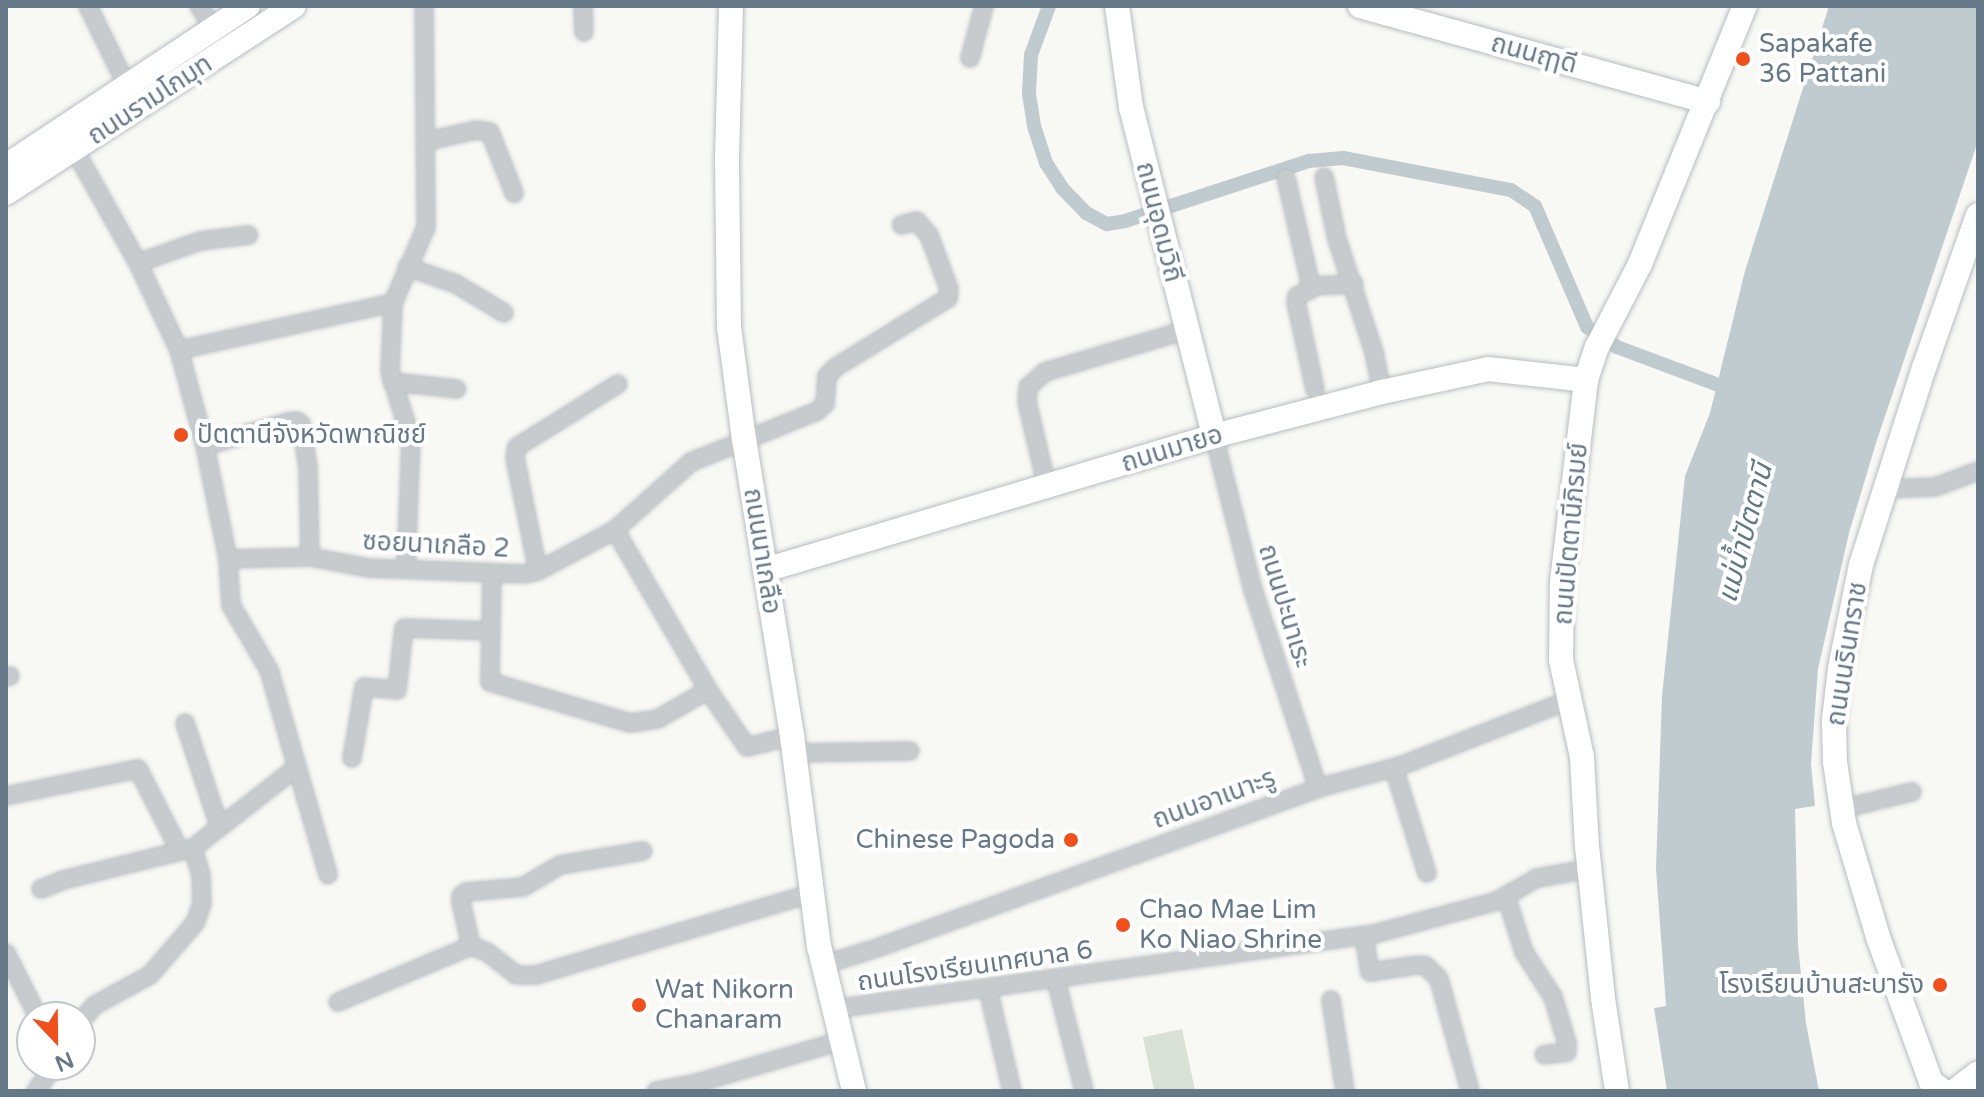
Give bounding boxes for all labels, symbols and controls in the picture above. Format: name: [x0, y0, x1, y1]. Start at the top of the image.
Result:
street label: ถนนฤๅดี: [1487, 28, 1581, 80]
place label: Sapakafe 36 Pattani: [1759, 28, 1886, 90]
street label: ถนนรามโกมุท: [82, 48, 218, 152]
marker: Sapakafe 36 Pattani: [1734, 50, 1752, 68]
street label: ถนนอุดมวิถี: [1129, 159, 1189, 285]
place label: ปัตตานีจังหวัดพาณิชย์: [197, 419, 426, 451]
street label: ถนนมายอ: [1118, 419, 1226, 479]
marker: ปัตตานีจังหวัดพาณิชย์: [172, 426, 190, 444]
street label: ถนนปัตตานีภิรมย์: [1548, 442, 1594, 626]
water label: แม่น้ำปัตตานี: [1710, 460, 1780, 606]
street label: ถนนนาเกลือ: [737, 486, 787, 616]
street label: ซอยนาเกลือ 2: [362, 526, 510, 564]
street label: ถนนปะนาเระ: [1251, 541, 1319, 671]
street label: ถนนนรินทราช: [1820, 580, 1874, 728]
street label: ถนนอาเนาะรู: [1148, 762, 1280, 836]
place label: Chinese Pagoda: [855, 824, 1055, 856]
marker: Chinese Pagoda: [1062, 831, 1080, 849]
place label: Chao Mae Lim Ko Niao Shrine: [1139, 894, 1322, 956]
marker: Chao Mae Lim Ko Niao Shrine: [1114, 916, 1132, 934]
street label: ถนนโรงเรียนเทศบาล 6: [855, 934, 1095, 998]
place label: โรงเรียนบ้านสะบารัง: [1719, 969, 1924, 1001]
place label: Wat Nikorn Chanaram: [655, 974, 794, 1036]
marker: โรงเรียนบ้านสะบารัง: [1931, 976, 1949, 994]
marker: Wat Nikorn Chanaram: [630, 996, 648, 1014]
north arrow: [16, 1001, 96, 1081]
text: N: [51, 1046, 77, 1077]

